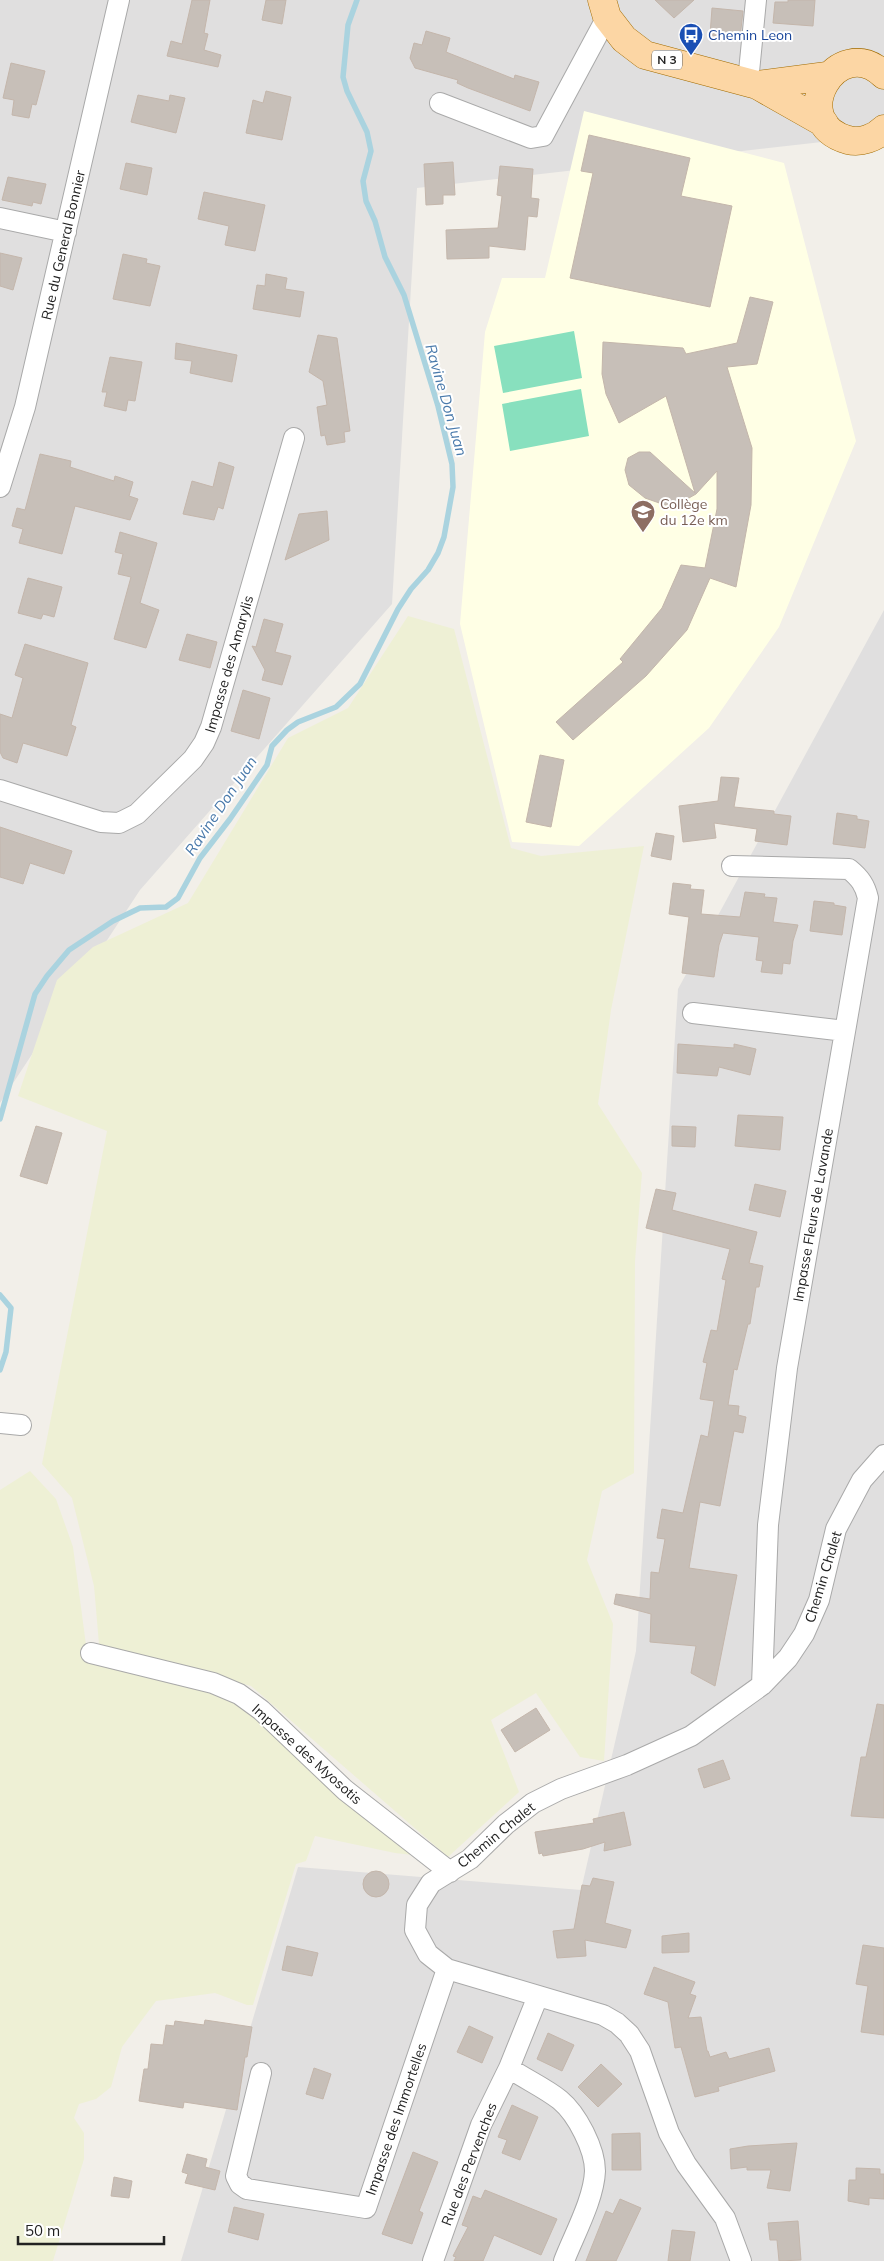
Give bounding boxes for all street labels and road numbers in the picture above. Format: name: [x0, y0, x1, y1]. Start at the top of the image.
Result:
road number: N 3: [652, 50, 682, 70]
street label: Rue du General Bonnier: [37, 167, 89, 322]
street label: Impasse des Amarylis: [201, 593, 257, 735]
street label: Impasse Fleurs de Lavande: [789, 1127, 837, 1303]
street label: Chemin Chalet: [801, 1529, 846, 1625]
street label: Impasse des Myosotis: [248, 1700, 366, 1808]
street label: Chemin Chalet: [453, 1798, 539, 1872]
street label: Impasse des Immortelles: [361, 2040, 431, 2197]
street label: Rue des Pervenches: [437, 2100, 501, 2228]

